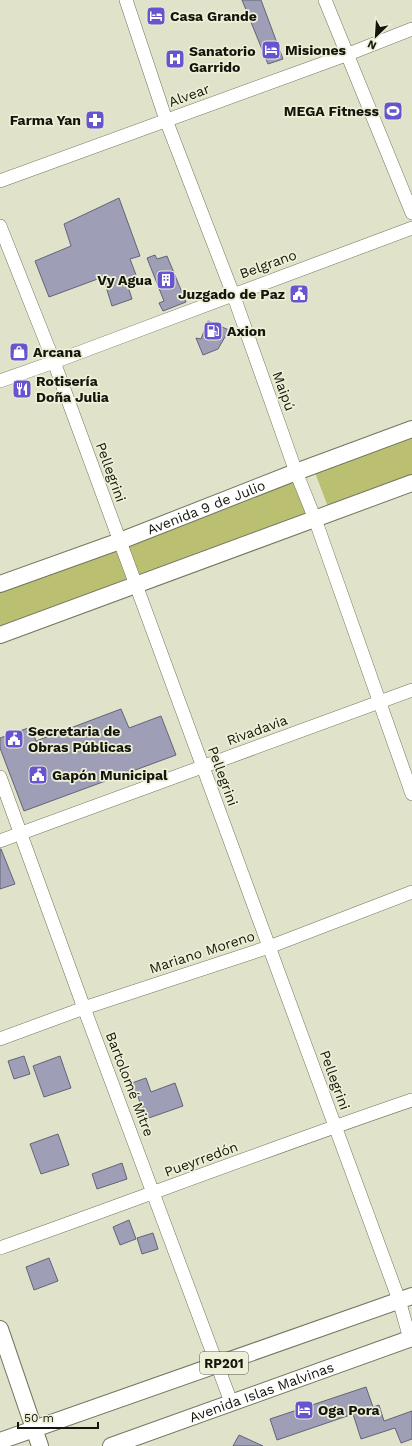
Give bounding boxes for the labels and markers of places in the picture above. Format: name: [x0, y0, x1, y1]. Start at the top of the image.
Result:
hotel icon: Casa Grande: [145, 5, 167, 27]
place label: Casa Grande: [170, 8, 257, 24]
hotel icon: Misiones: [260, 39, 282, 61]
place label: Misiones: [285, 42, 347, 58]
place label: Sanatorio Garrido: [189, 43, 256, 75]
hospital icon: Sanatorio Garrido: [164, 48, 186, 70]
sports icon: MEGA Fitness: [382, 100, 404, 122]
place label: MEGA Fitness: [284, 103, 380, 119]
pharmacy icon: Farma Yan: [84, 109, 106, 131]
place label: Farma Yan: [10, 112, 81, 128]
building icon: Vy Agua: [155, 269, 177, 291]
place label: Vy Agua: [97, 272, 153, 288]
public building icon: Juzgado de Paz: [288, 283, 310, 305]
place label: Juzgado de Paz: [178, 286, 285, 302]
fuel station icon: Axion: [202, 320, 224, 342]
place label: Axion: [227, 323, 266, 339]
shop icon: Arcana: [8, 341, 30, 363]
place label: Arcana: [33, 344, 82, 360]
place label: Rotisería Doña Julia: [36, 373, 110, 405]
restaurant icon: Rotisería Doña Julia: [11, 378, 33, 400]
place label: Secretaria de Obras Públicas: [28, 723, 132, 755]
public building icon: Secretaria de Obras Públicas: [3, 728, 25, 750]
public building icon: Gapón Municipal: [27, 764, 49, 786]
place label: Gapón Municipal: [52, 767, 168, 783]
hotel icon: Oga Pora: [293, 1399, 315, 1421]
place label: Oga Pora: [318, 1402, 381, 1418]

